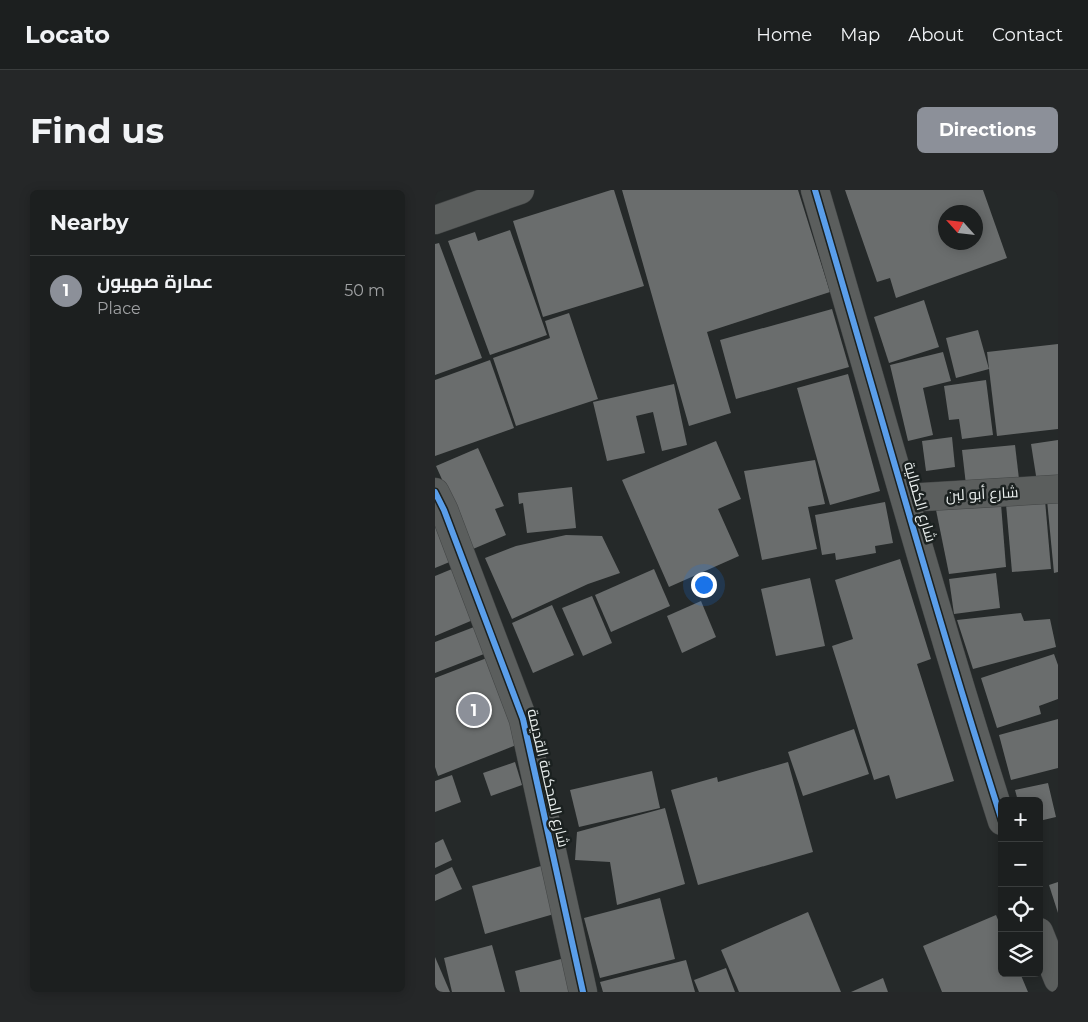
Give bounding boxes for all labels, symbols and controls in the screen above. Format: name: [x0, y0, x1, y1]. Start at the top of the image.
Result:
text: Locato: [25, 20, 110, 49]
text: Home: [756, 24, 812, 46]
text: Map: [840, 24, 880, 46]
text: About: [908, 24, 964, 46]
text: Contact: [992, 24, 1063, 46]
button: Directions: [917, 107, 1058, 153]
text: Find us: [30, 109, 164, 152]
north arrow: [938, 205, 983, 250]
text: Nearby: [50, 210, 129, 235]
text: عمارة صهيون: [97, 270, 213, 293]
text: 1: [63, 281, 69, 300]
text: 50 m: [344, 281, 385, 300]
text: Place: [97, 299, 141, 318]
street label: شارع الكمالية: [898, 459, 941, 545]
street label: شارع أبو لبن: [945, 482, 1019, 507]
your location: [691, 572, 717, 598]
pin: 1: [458, 691, 490, 729]
street label: شارع المحكمة القديمة: [521, 707, 574, 849]
map controls: [998, 797, 1043, 977]
button: +: [998, 797, 1043, 842]
button: −: [998, 842, 1043, 887]
button: locate: [998, 887, 1043, 932]
button: layers: [998, 932, 1043, 977]

